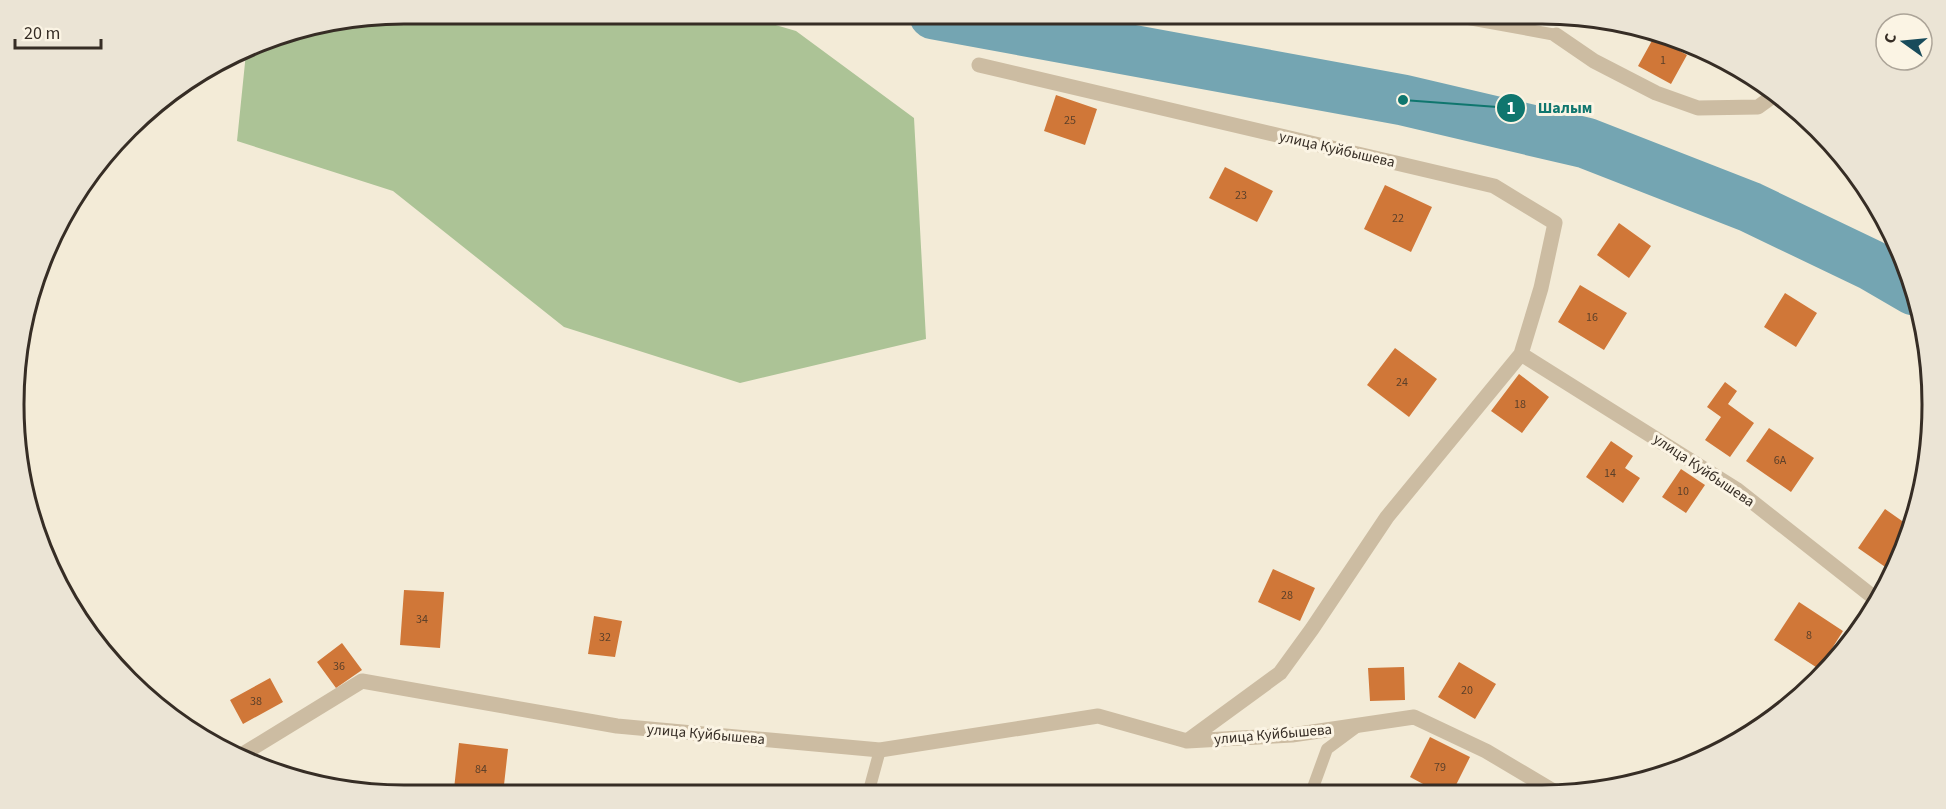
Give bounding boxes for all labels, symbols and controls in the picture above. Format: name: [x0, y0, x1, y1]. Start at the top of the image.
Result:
scale bar: [15, 12, 100, 50]
north arrow: [1874, 12, 1934, 72]
text: 20 m: [24, 21, 60, 46]
text: С: [1879, 31, 1902, 46]
house number: 1: [1660, 52, 1666, 69]
callout: Шалым: [1496, 91, 1604, 125]
text: 1: [1506, 96, 1516, 121]
text: Шалым: [1538, 97, 1592, 119]
house number: 25: [1064, 112, 1076, 129]
street label: улица Куйбышева: [1277, 126, 1397, 173]
house number: 23: [1235, 187, 1247, 204]
house number: 22: [1392, 210, 1404, 227]
house number: 16: [1586, 309, 1598, 326]
house number: 24: [1396, 374, 1408, 391]
house number: 18: [1514, 396, 1526, 413]
street label: улица Куйбышева: [1649, 429, 1759, 512]
house number: 6А: [1774, 452, 1787, 469]
house number: 14: [1604, 465, 1616, 482]
house number: 10: [1677, 483, 1689, 500]
house number: 28: [1281, 587, 1293, 604]
house number: 34: [416, 611, 428, 628]
house number: 8: [1806, 627, 1812, 644]
house number: 32: [599, 629, 611, 646]
house number: 36: [333, 658, 345, 675]
house number: 20: [1461, 682, 1473, 699]
house number: 38: [250, 693, 262, 710]
street label: улица Куйбышева: [646, 719, 766, 750]
street label: улица Куйбышева: [1213, 719, 1333, 750]
house number: 79: [1434, 759, 1446, 776]
house number: 84: [475, 761, 487, 778]

